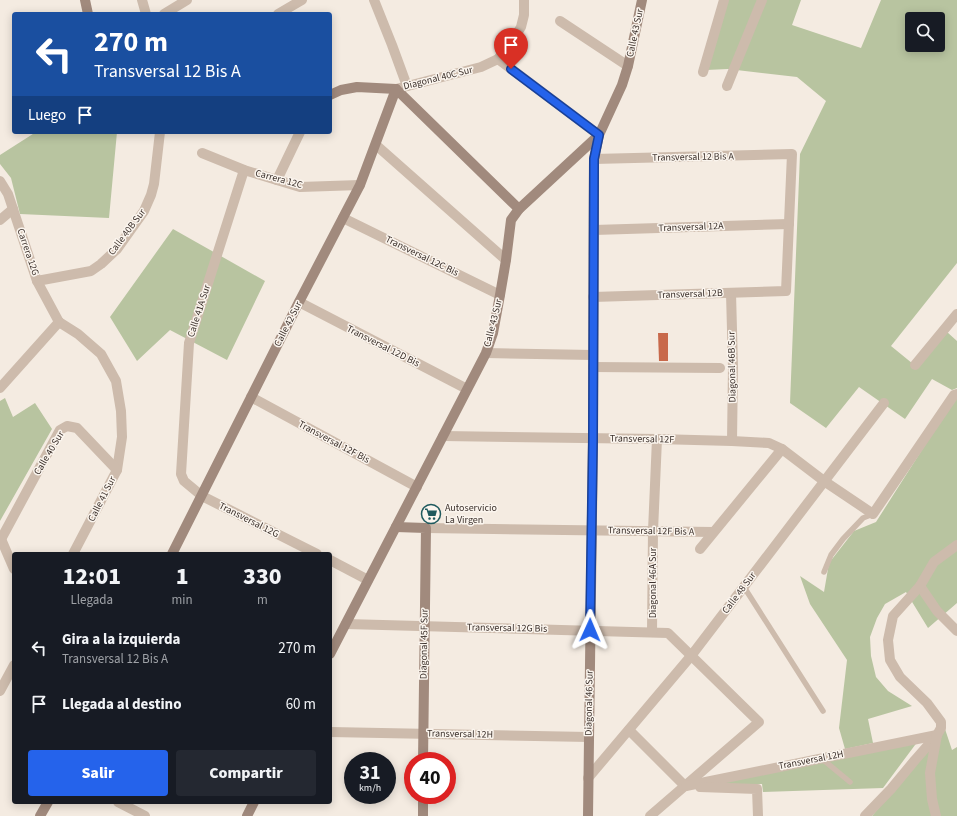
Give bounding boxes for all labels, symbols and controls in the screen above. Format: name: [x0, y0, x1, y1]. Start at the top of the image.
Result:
street label: Calle 43 Sur: [623, 7, 647, 58]
map controls: [905, 12, 945, 52]
button: search: [905, 12, 945, 52]
text: 270 m: [94, 22, 168, 62]
icon: left: [28, 28, 80, 80]
pin: [494, 28, 528, 69]
icon: arrive: [500, 34, 522, 56]
text: Transversal 12 Bis A: [94, 59, 241, 84]
street label: Diagonal 40C Sur: [402, 63, 475, 93]
icon: arrive: [74, 104, 96, 126]
text: Luego: [28, 105, 66, 126]
street label: Transversal 12 Bis A: [652, 149, 734, 165]
street label: Carrera 12C: [254, 166, 304, 192]
street label: Calle 40B Sur: [105, 205, 149, 258]
street label: Transversal 12A: [658, 219, 724, 235]
street label: Carrera 12G: [13, 227, 43, 277]
street label: Transversal 12C Bis: [383, 232, 461, 280]
street label: Calle 41A Sur: [184, 282, 214, 339]
street label: Transversal 12B: [657, 286, 723, 302]
street label: Calle 43 Sur: [480, 297, 506, 348]
street label: Calle 42 Sur: [271, 299, 306, 349]
street label: Transversal 12D Bis: [344, 322, 422, 370]
street label: Diagonal 46B Sur: [724, 331, 740, 403]
street label: Transversal 12F Bis: [296, 417, 372, 467]
street label: Calle 40 Sur: [30, 428, 68, 478]
street label: Transversal 12F: [610, 431, 674, 447]
street label: Calle 41 Sur: [85, 474, 120, 524]
street label: Transversal 12G: [217, 499, 281, 541]
place label: Autoservicio La Virgen: [445, 501, 497, 527]
supermarket icon: Autoservicio La Virgen: [420, 503, 442, 525]
street label: Transversal 12F Bis A: [608, 523, 695, 539]
street label: Diagonal 46A Sur: [646, 547, 660, 618]
text: 12:01: [62, 559, 121, 594]
text: 1: [176, 559, 189, 594]
text: 330: [243, 559, 282, 594]
street label: Calle 48 Sur: [719, 569, 760, 617]
text: Llegada: [70, 591, 113, 609]
text: min: [172, 591, 193, 609]
text: m: [257, 591, 268, 609]
street label: Diagonal 45F Sur: [416, 608, 432, 679]
position arrow: [569, 609, 611, 651]
street label: Transversal 12G Bis: [467, 620, 547, 636]
text: Gira a la izquierda: [62, 629, 181, 650]
icon: left: [28, 637, 50, 659]
text: 270 m: [278, 638, 316, 659]
text: Transversal 12 Bis A: [62, 650, 168, 668]
street label: Diagonal 46 Sur: [581, 670, 597, 736]
icon: arrive: [28, 693, 50, 715]
text: Llegada al destino: [62, 694, 182, 715]
text: 60 m: [286, 694, 316, 715]
street label: Transversal 12H: [427, 726, 493, 742]
street label: Transversal 12H: [777, 747, 845, 773]
button: Salir: [28, 750, 168, 796]
button: Compartir: [176, 750, 316, 796]
speed limit sign: 40: [404, 752, 456, 804]
text: 31: [359, 759, 381, 787]
text: km/h: [359, 781, 381, 795]

